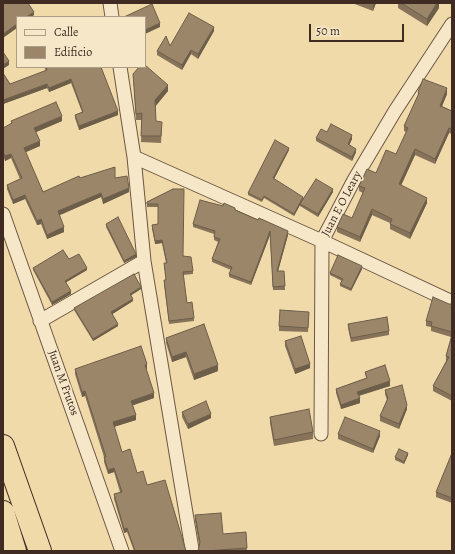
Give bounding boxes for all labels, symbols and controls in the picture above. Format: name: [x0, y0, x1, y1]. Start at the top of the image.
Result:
legend: [16, 16, 146, 68]
scale bar: [311, 16, 406, 42]
text: 50 m: [316, 23, 340, 39]
text: Calle: [54, 24, 78, 40]
text: Edificio: [54, 44, 92, 60]
street label: Juan E O Leary: [319, 169, 365, 239]
street label: Juan M Frutos: [44, 348, 82, 418]

